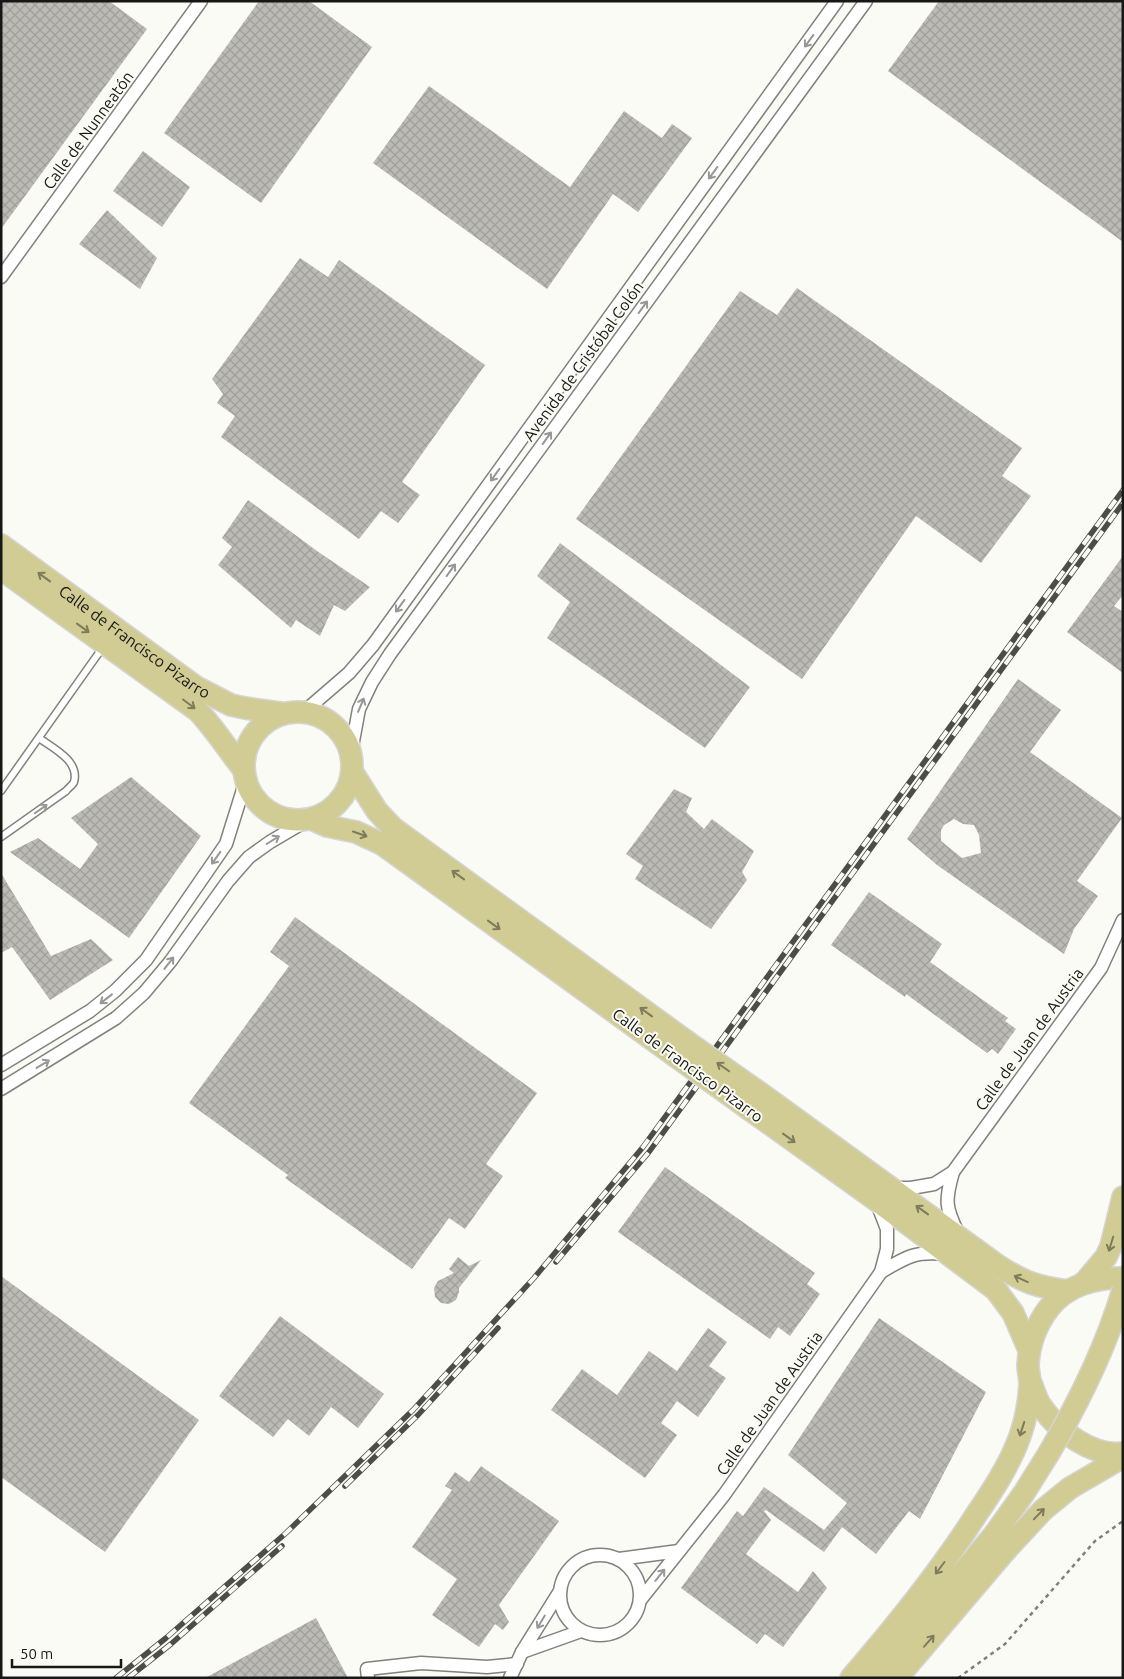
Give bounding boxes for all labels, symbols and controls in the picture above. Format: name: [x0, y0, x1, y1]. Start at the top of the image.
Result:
one-way arrow: [803, 34, 814, 47]
street label: Calle de Nunneatón: [39, 67, 137, 193]
one-way arrow: [708, 165, 719, 179]
street label: Avenida de Cristóbal Colón: [519, 278, 647, 444]
one-way arrow: [638, 300, 648, 314]
one-way arrow: [542, 432, 552, 446]
one-way arrow: [490, 468, 501, 481]
one-way arrow: [446, 564, 457, 577]
one-way arrow: [38, 571, 51, 582]
street label: Calle de Francisco Pizarro: [56, 581, 213, 702]
one-way arrow: [395, 599, 406, 613]
one-way arrow: [76, 623, 90, 634]
one-way arrow: [357, 698, 367, 713]
one-way arrow: [182, 699, 195, 710]
one-way arrow: [34, 804, 48, 814]
one-way arrow: [352, 830, 367, 839]
one-way arrow: [266, 835, 280, 845]
one-way arrow: [211, 851, 221, 865]
one-way arrow: [452, 870, 466, 881]
one-way arrow: [487, 920, 501, 930]
one-way arrow: [163, 957, 174, 970]
street label: Calle de Juan de Austria: [971, 964, 1087, 1114]
one-way arrow: [100, 993, 113, 1004]
street label: Calle de Francisco Pizarro: [609, 1004, 767, 1126]
one-way arrow: [640, 1007, 654, 1017]
one-way arrow: [36, 1058, 50, 1068]
one-way arrow: [716, 1062, 730, 1072]
one-way arrow: [782, 1133, 796, 1143]
one-way arrow: [916, 1205, 929, 1216]
one-way arrow: [1106, 1235, 1116, 1251]
one-way arrow: [1014, 1274, 1029, 1283]
street label: Calle de Juan de Austria: [712, 1328, 826, 1478]
one-way arrow: [1017, 1421, 1026, 1436]
one-way arrow: [1033, 1508, 1045, 1521]
one-way arrow: [934, 1561, 945, 1574]
one-way arrow: [655, 1569, 666, 1582]
one-way arrow: [536, 1614, 546, 1628]
one-way arrow: [923, 1634, 934, 1647]
scale bar: [12, 1636, 121, 1668]
text: 50 m: [20, 1645, 53, 1662]

